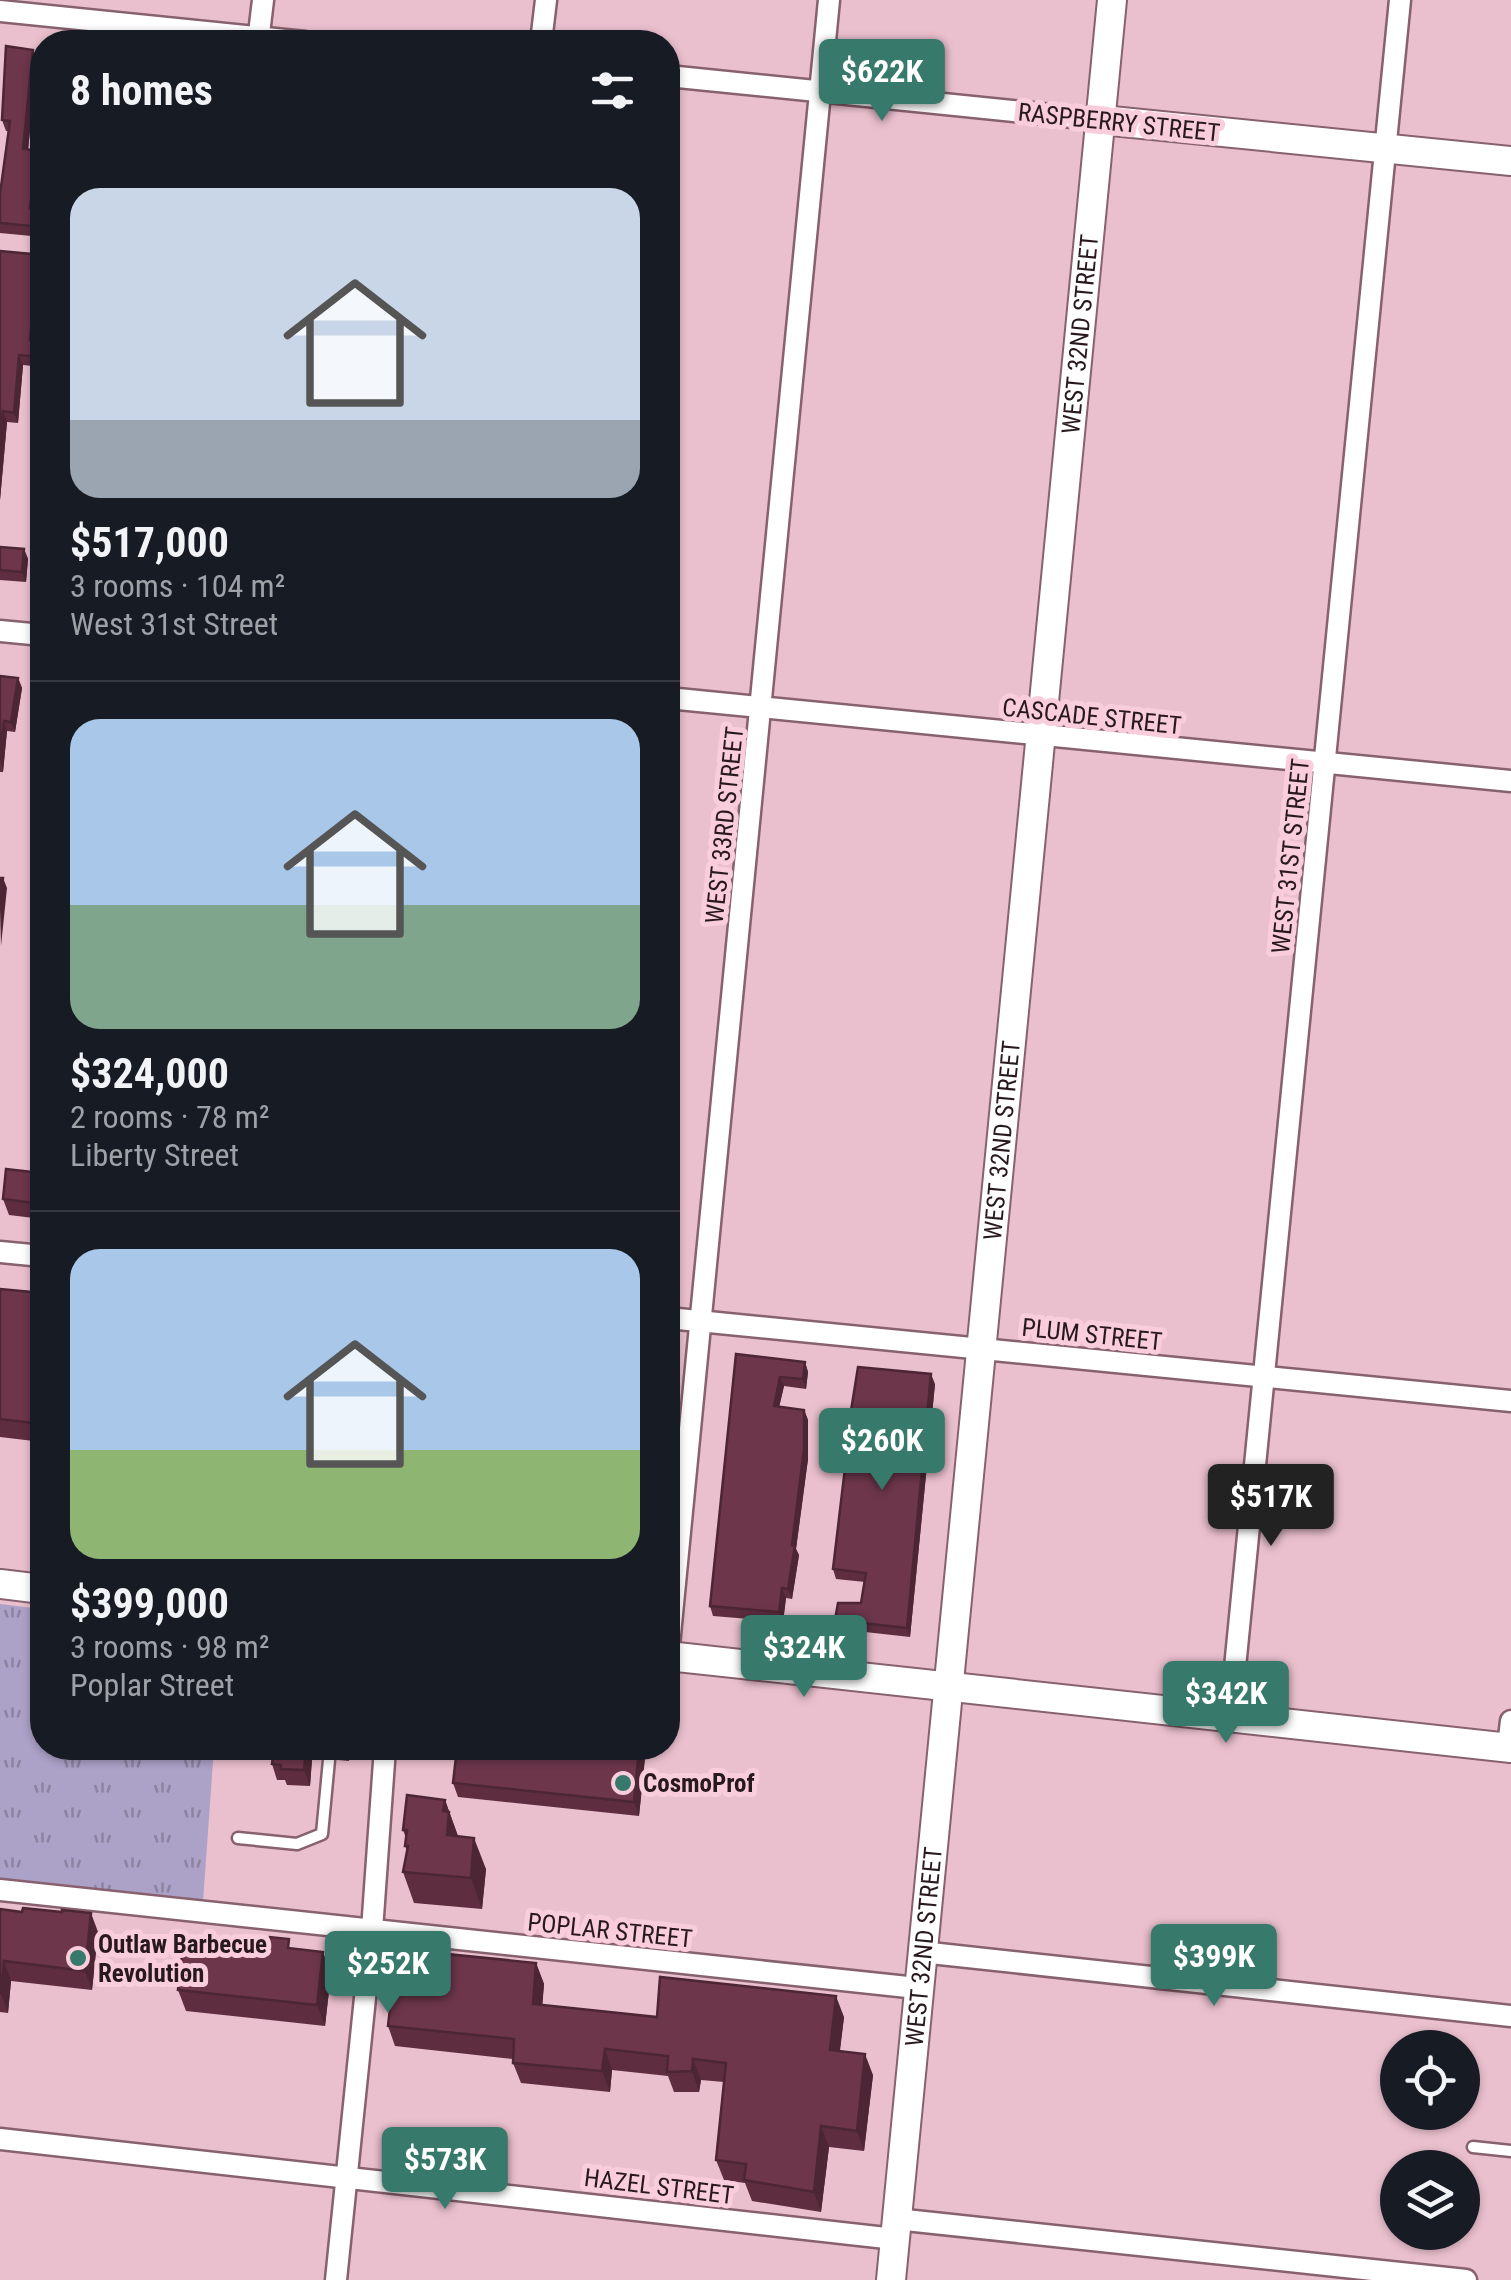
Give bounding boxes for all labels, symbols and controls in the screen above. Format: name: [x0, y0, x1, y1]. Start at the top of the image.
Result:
pin: $622K: [812, 39, 952, 124]
text: $622K: [841, 52, 923, 90]
icon: filters: [585, 63, 640, 118]
text: 8 homes: [70, 66, 213, 115]
street label: RASPBERRY STREET: [1017, 97, 1221, 148]
street label: WEST 32ND STREET: [1056, 233, 1104, 435]
icon: home: [265, 253, 445, 433]
text: $517,000: [70, 518, 229, 567]
text: 3 rooms · 104 m²: [70, 567, 285, 605]
text: West 31st Street: [70, 605, 278, 643]
street label: CASCADE STREET: [1001, 693, 1183, 740]
street label: WEST 33RD STREET: [700, 725, 749, 925]
street label: WEST 31ST STREET: [1266, 757, 1315, 955]
icon: home: [265, 784, 445, 964]
street label: WEST 32ND STREET: [978, 1039, 1026, 1241]
text: $324,000: [70, 1049, 229, 1098]
text: 2 rooms · 78 m²: [70, 1098, 269, 1136]
text: Liberty Street: [70, 1136, 239, 1174]
street label: PLUM STREET: [1020, 1313, 1164, 1356]
icon: home: [265, 1314, 445, 1494]
pin: $260K: [812, 1408, 952, 1493]
text: $260K: [841, 1421, 923, 1459]
pin: $517K: [1201, 1464, 1341, 1549]
text: $517K: [1230, 1477, 1312, 1515]
text: $399,000: [70, 1579, 229, 1628]
pin: $324K: [734, 1615, 874, 1700]
text: 3 rooms · 98 m²: [70, 1628, 269, 1666]
text: $324K: [763, 1628, 845, 1666]
pin: $342K: [1156, 1661, 1296, 1746]
text: Poplar Street: [70, 1666, 234, 1704]
text: $342K: [1185, 1674, 1267, 1712]
place label: CosmoProf: [643, 1769, 755, 1798]
marker: CosmoProf: [612, 1772, 634, 1794]
street label: WEST 32ND STREET: [900, 1846, 948, 2048]
street label: POPLAR STREET: [526, 1907, 694, 1954]
pin: $399K: [1144, 1924, 1284, 2009]
place label: Outlaw Barbecue Revolution: [98, 1930, 267, 1988]
pin: $252K: [318, 1931, 458, 2016]
text: $399K: [1173, 1937, 1255, 1975]
text: $252K: [347, 1944, 429, 1982]
marker: Outlaw Barbecue Revolution: [67, 1947, 89, 1969]
map controls: [1380, 2030, 1480, 2250]
button: locate: [1380, 2030, 1480, 2130]
pin: $573K: [375, 2127, 515, 2212]
text: $573K: [404, 2140, 486, 2178]
button: layers: [1380, 2150, 1480, 2250]
street label: HAZEL STREET: [582, 2163, 735, 2210]

